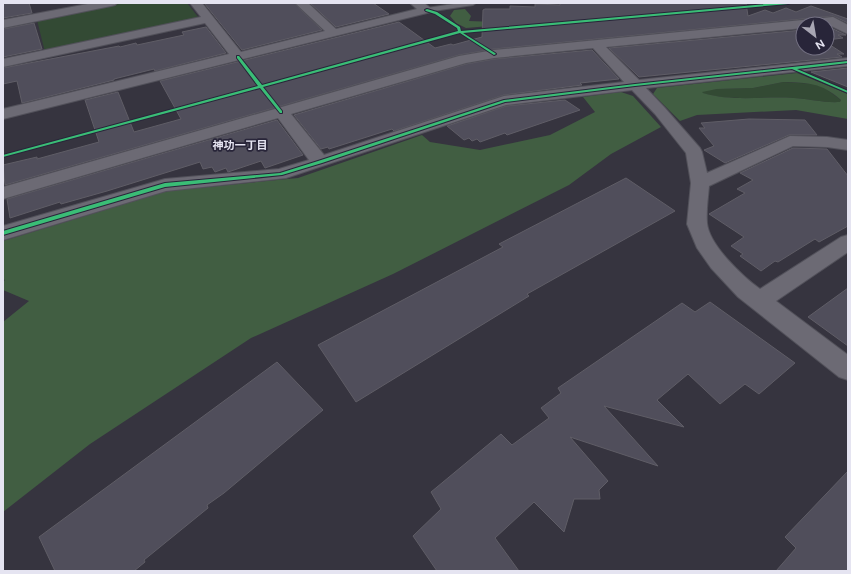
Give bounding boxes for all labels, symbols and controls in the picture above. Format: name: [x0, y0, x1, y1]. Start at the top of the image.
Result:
north arrow: [795, 16, 835, 56]
text: N: [813, 36, 827, 52]
district label: 神功一丁目: [213, 139, 268, 152]

